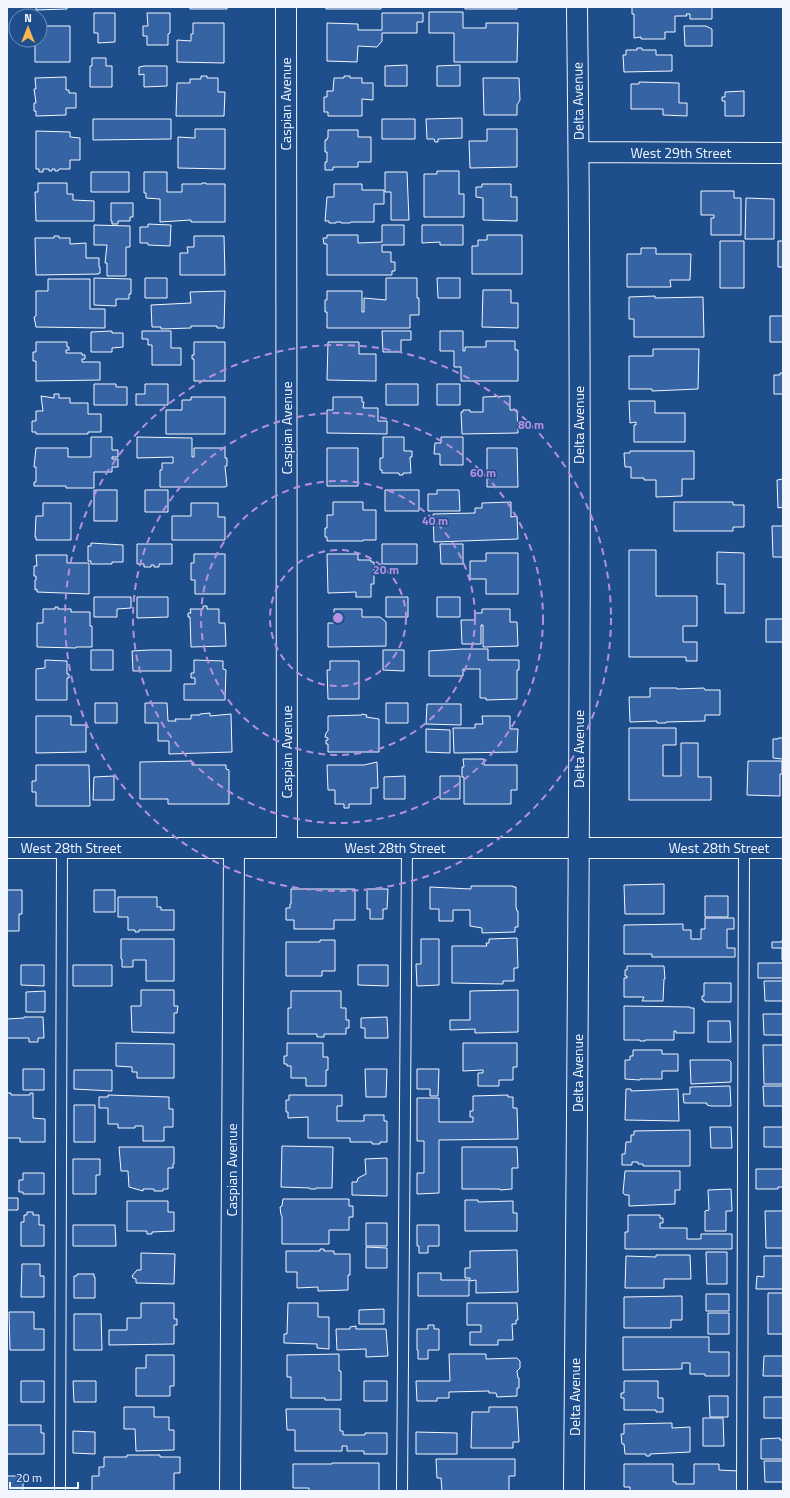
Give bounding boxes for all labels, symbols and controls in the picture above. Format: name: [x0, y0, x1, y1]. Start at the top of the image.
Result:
north arrow: [8, 8, 48, 48]
text: N: [24, 10, 32, 26]
street label: Caspian Avenue: [275, 58, 296, 151]
street label: Delta Avenue: [566, 62, 589, 140]
street label: West 29th Street: [631, 142, 732, 163]
street label: Caspian Avenue: [276, 382, 297, 475]
street label: Delta Avenue: [568, 386, 589, 464]
text: 80 m: [518, 415, 544, 434]
text: 60 m: [470, 463, 496, 482]
text: 40 m: [422, 511, 448, 530]
text: 20 m: [373, 560, 399, 579]
centre of rings: [331, 611, 345, 625]
street label: Caspian Avenue: [276, 706, 297, 799]
street label: Delta Avenue: [568, 710, 589, 788]
street label: West 28th Street: [21, 837, 122, 858]
street label: West 28th Street: [345, 837, 446, 858]
street label: West 28th Street: [669, 837, 770, 858]
street label: Delta Avenue: [567, 1034, 588, 1112]
street label: Caspian Avenue: [221, 1124, 242, 1217]
street label: Delta Avenue: [564, 1358, 585, 1436]
scale bar: [10, 1464, 78, 1490]
text: 20 m: [16, 1468, 42, 1487]

